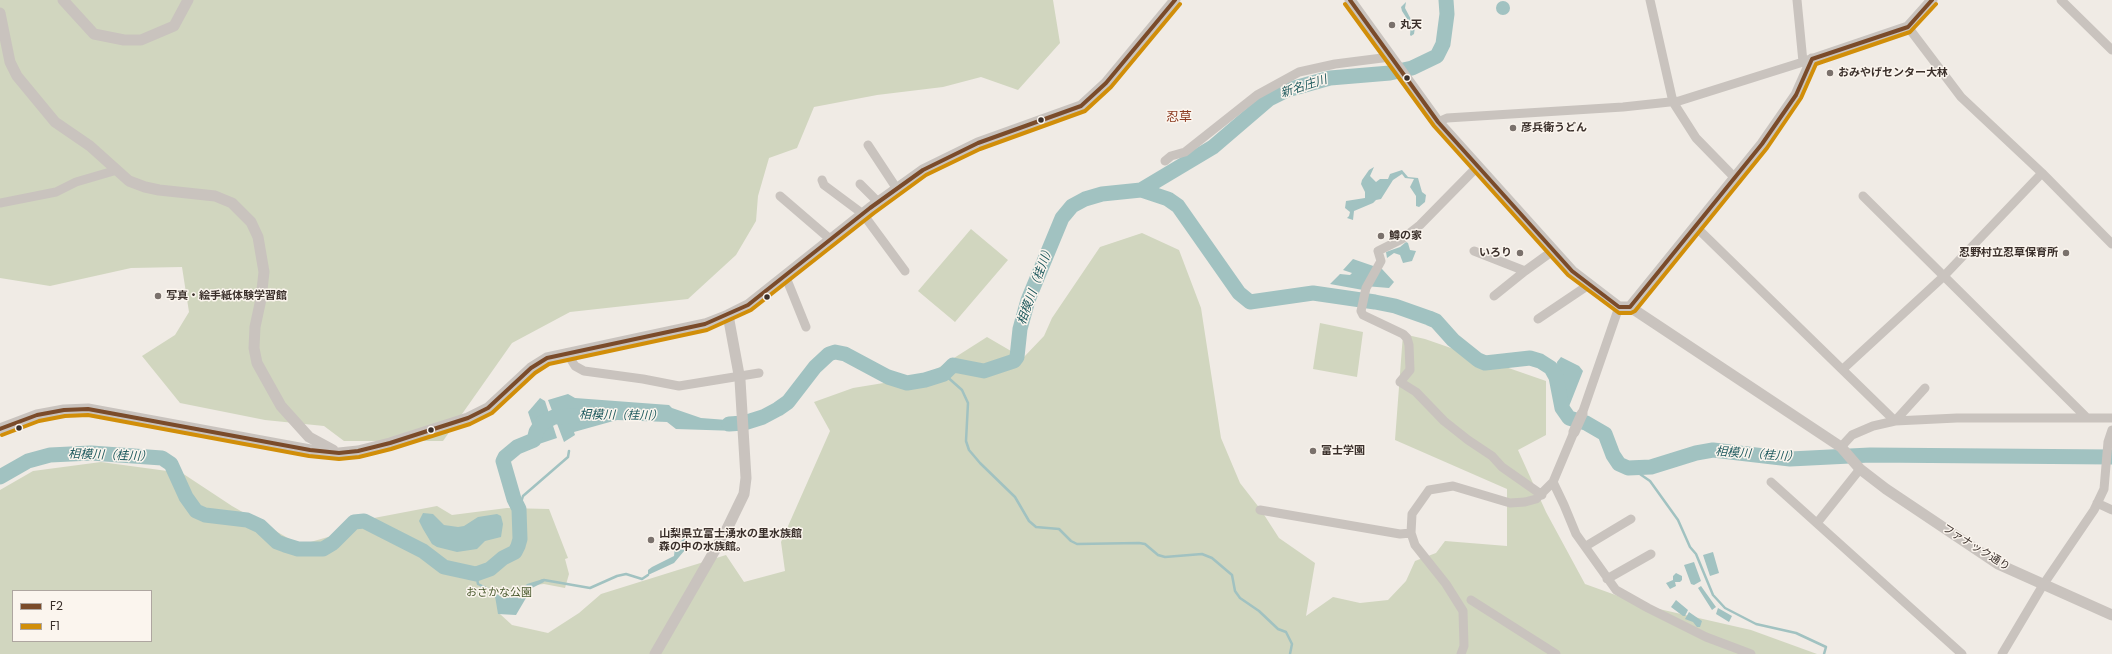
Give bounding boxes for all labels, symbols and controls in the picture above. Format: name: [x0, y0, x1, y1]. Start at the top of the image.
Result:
place label: 丸天: [1400, 18, 1422, 32]
marker: 丸天: [1387, 20, 1397, 30]
place label: おみやげセンター大林: [1838, 66, 1948, 80]
marker: おみやげセンター大林: [1825, 68, 1835, 78]
water label: 新名庄川: [1279, 73, 1329, 101]
unlabelled marker: [1402, 73, 1412, 83]
district label: 忍草: [1166, 110, 1192, 126]
unlabelled marker: [1036, 115, 1046, 125]
place label: 彦兵衛うどん: [1521, 121, 1587, 135]
marker: 彦兵衛うどん: [1508, 123, 1518, 133]
place label: 鱒の家: [1389, 229, 1422, 243]
marker: 鱒の家: [1376, 231, 1386, 241]
water label: 相模川（桂川）: [1015, 243, 1057, 327]
place label: いろり: [1479, 246, 1512, 260]
place label: 忍野村立忍草保育所: [1959, 246, 2058, 260]
marker: いろり: [1515, 248, 1525, 258]
marker: 忍野村立忍草保育所: [2061, 248, 2071, 258]
place label: 写真・絵手紙体験学習館: [166, 289, 287, 303]
marker: 写真・絵手紙体験学習館: [153, 291, 163, 301]
unlabelled marker: [762, 292, 772, 302]
water label: 相模川（桂川）: [579, 408, 663, 424]
unlabelled marker: [14, 423, 24, 433]
unlabelled marker: [426, 425, 436, 435]
place label: 富士学園: [1321, 444, 1365, 458]
water label: 相模川（桂川）: [1715, 445, 1799, 465]
marker: 富士学園: [1308, 446, 1318, 456]
water label: 相模川（桂川）: [68, 447, 152, 465]
street label: ファナック通り: [1940, 522, 2012, 574]
place label: 山梨県立富士湧水の里水族館 森の中の水族館。: [659, 527, 802, 553]
marker: 山梨県立富士湧水の里水族館 森の中の水族館。: [646, 535, 656, 545]
park label: おさかな公園: [466, 586, 532, 600]
legend: [12, 590, 152, 642]
text: F2: [50, 597, 63, 614]
text: F1: [50, 617, 60, 634]

